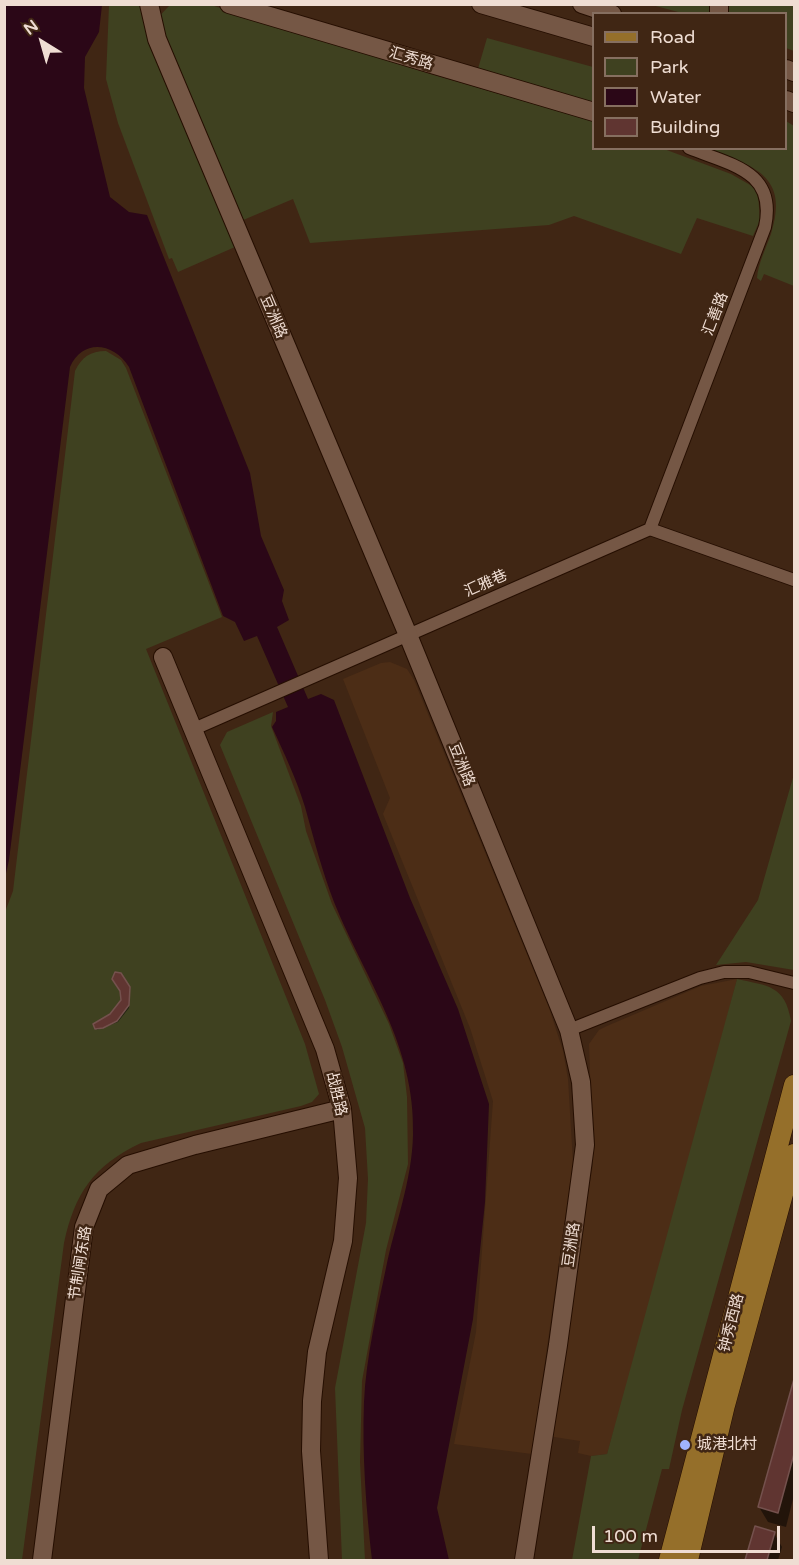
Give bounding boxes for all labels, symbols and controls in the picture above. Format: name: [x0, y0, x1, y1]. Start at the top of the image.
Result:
north arrow: [12, 12, 72, 72]
legend: [592, 12, 787, 150]
text: N: [20, 16, 42, 39]
text: Road: [650, 26, 695, 48]
street label: 汇秀路: [387, 44, 435, 74]
text: Park: [650, 56, 688, 78]
text: Water: [650, 86, 701, 108]
text: Building: [650, 116, 720, 138]
street label: 汇善路: [700, 290, 732, 338]
street label: 豆洲路: [256, 293, 290, 341]
street label: 汇雅巷: [462, 567, 510, 601]
street label: 豆洲路: [444, 741, 478, 789]
street label: 战胜路: [322, 1070, 350, 1118]
street label: 豆洲路: [560, 1221, 584, 1269]
street label: 节制闸东路: [66, 1225, 96, 1301]
street label: 钟秀西路: [716, 1292, 748, 1354]
place label: 城港北村: [697, 1436, 757, 1454]
marker: 城港北村: [678, 1438, 692, 1452]
scale bar: [595, 1514, 782, 1552]
text: 100 m: [603, 1525, 658, 1547]

